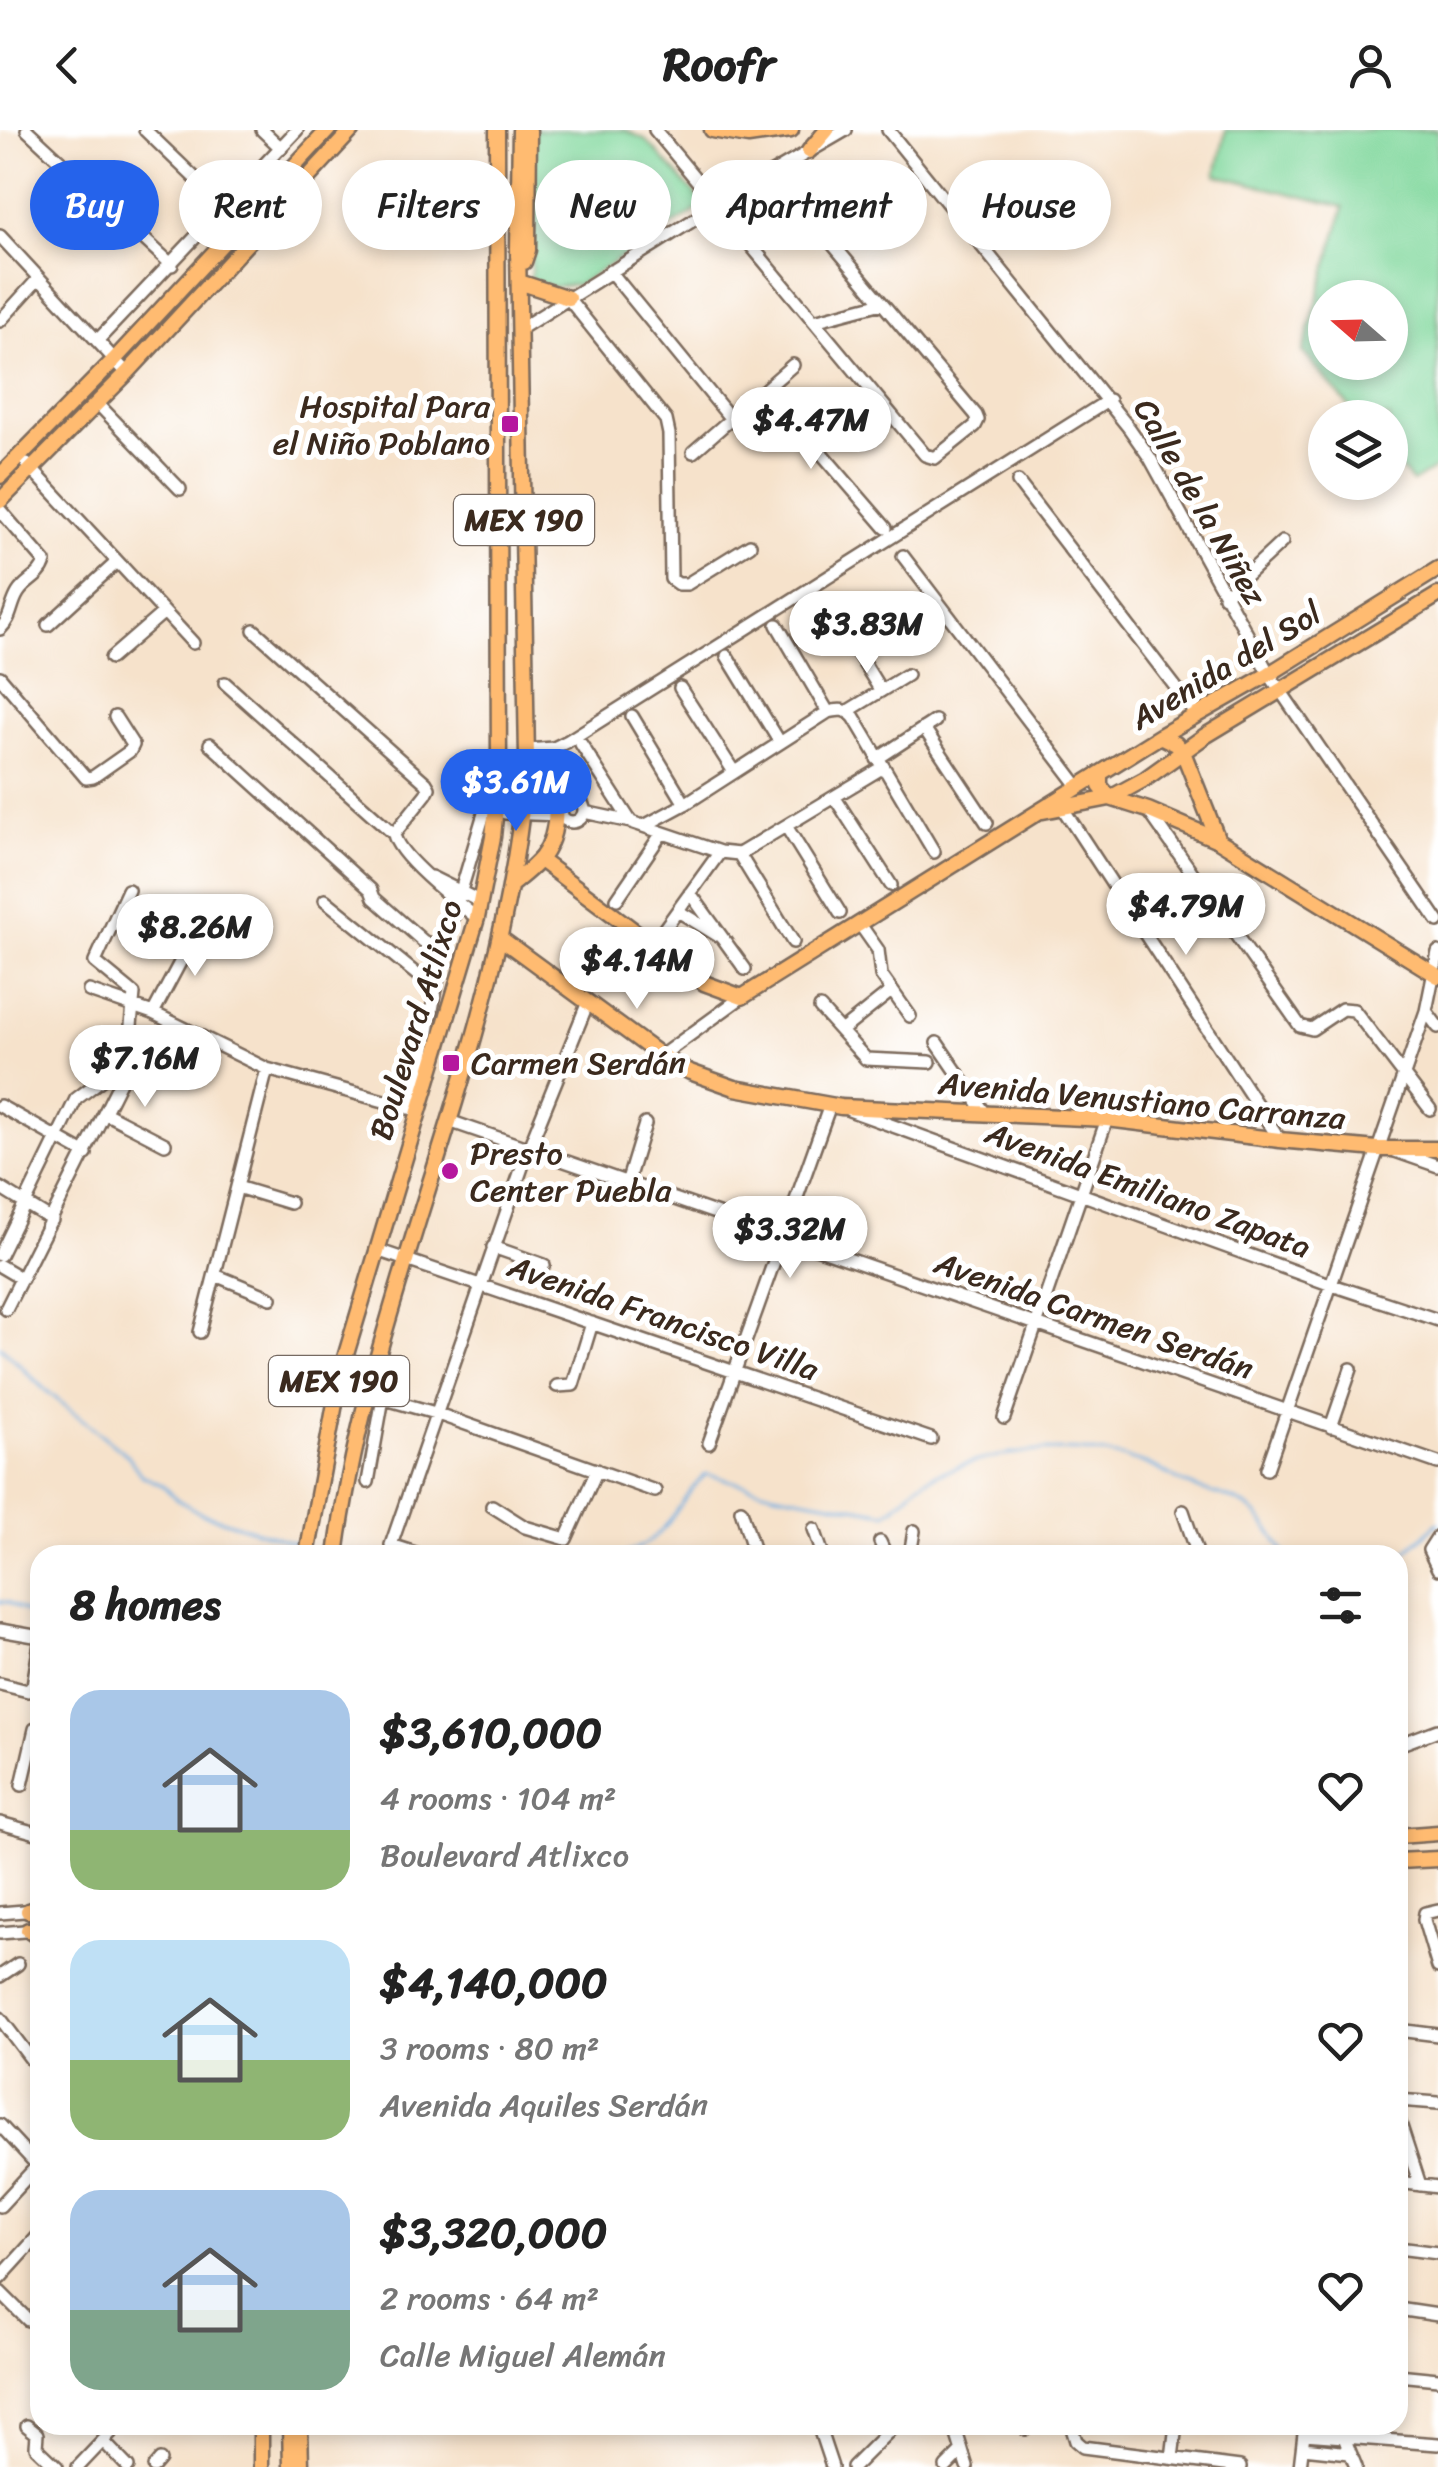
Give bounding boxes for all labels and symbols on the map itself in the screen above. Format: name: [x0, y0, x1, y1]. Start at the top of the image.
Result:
north arrow: [1308, 280, 1408, 380]
place label: Hospital Para el Niño Poblano: [273, 378, 491, 472]
pin: $4.47M: [730, 387, 892, 472]
street label: Calle de la Niñez: [1117, 387, 1283, 617]
marker: Hospital Para el Niño Poblano: [499, 413, 521, 435]
road number: MEX 190: [454, 495, 594, 545]
street label: Avenida del Sol: [1118, 586, 1334, 747]
pin: $3.83M: [786, 591, 948, 676]
pin: $3.61M: [435, 749, 597, 834]
pin: $4.79M: [1105, 873, 1267, 958]
street label: Boulevard Atlixco: [352, 893, 480, 1147]
pin: $8.26M: [114, 894, 276, 979]
pin: $4.14M: [556, 927, 718, 1012]
pin: $7.16M: [64, 1025, 226, 1110]
place label: Carmen Serdán: [471, 1035, 686, 1092]
marker: Carmen Serdán: [440, 1052, 462, 1074]
street label: Avenida Venustiano Carranza: [935, 1055, 1349, 1147]
street label: Avenida Emiliano Zapata: [976, 1104, 1319, 1275]
place label: Presto Center Puebla: [470, 1125, 672, 1219]
marker: Presto Center Puebla: [439, 1160, 461, 1182]
pin: $3.32M: [709, 1196, 871, 1281]
street label: Avenida Carmen Serdán: [926, 1234, 1261, 1397]
street label: Avenida Francisco Villa: [499, 1238, 827, 1398]
road number: MEX 190: [269, 1356, 409, 1406]

